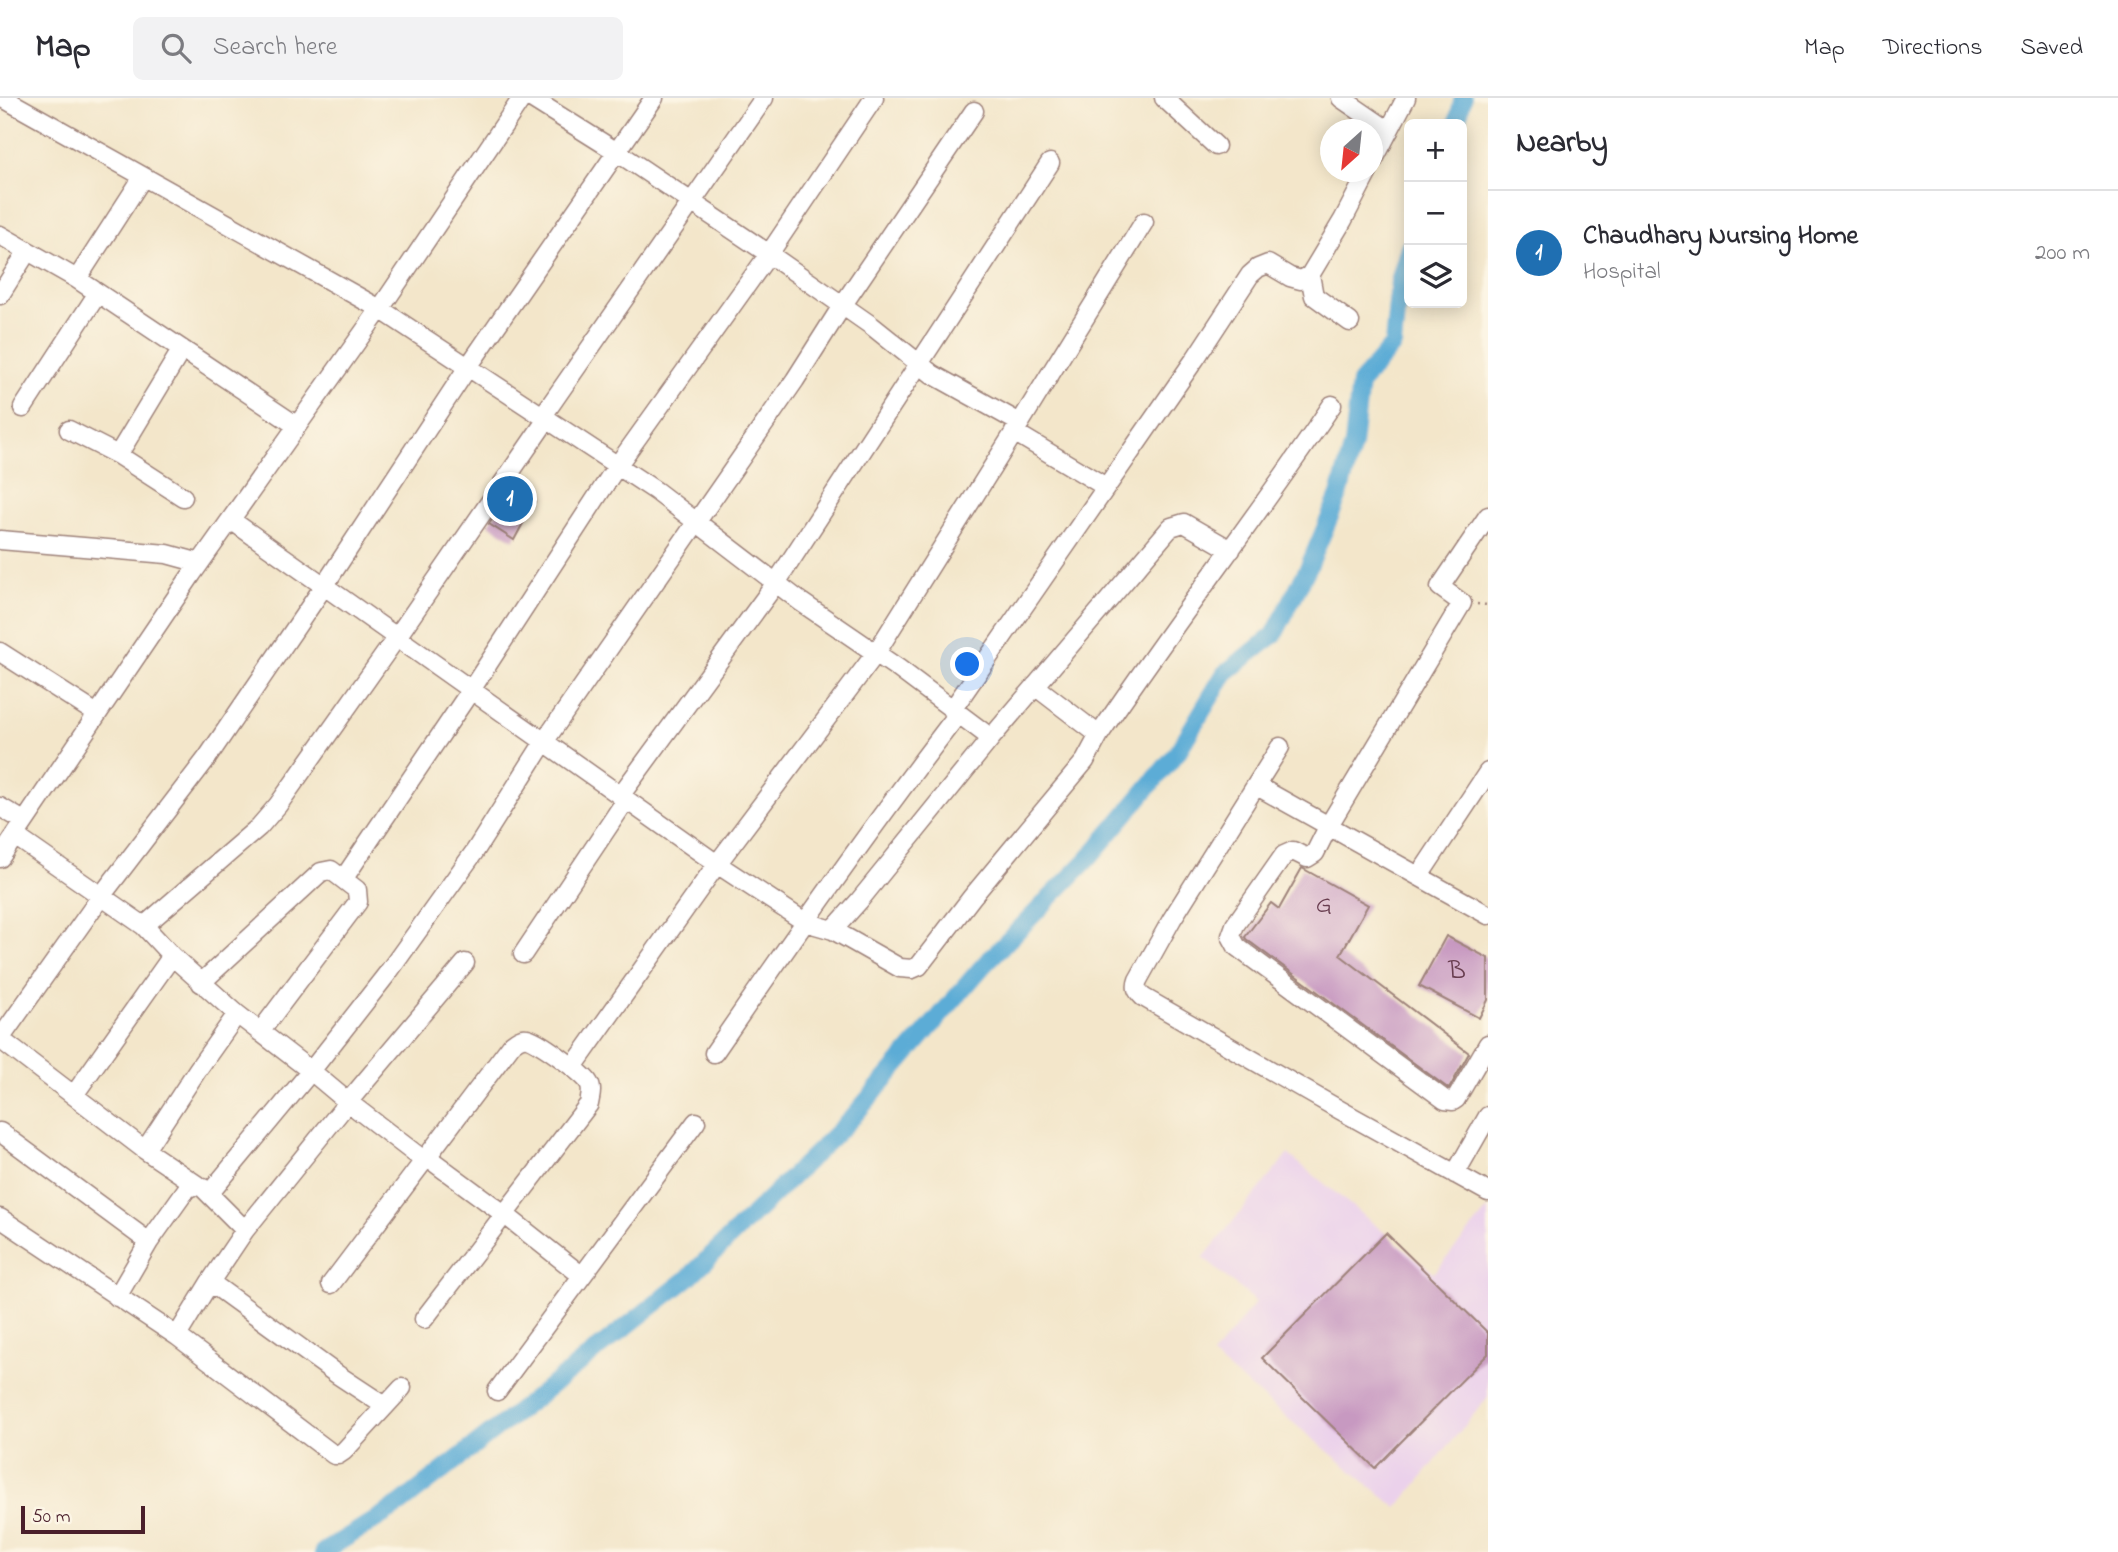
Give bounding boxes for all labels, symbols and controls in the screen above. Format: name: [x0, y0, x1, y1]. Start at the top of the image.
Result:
search box: [133, 17, 623, 80]
text: Map: [35, 24, 91, 72]
icon: search: [157, 29, 195, 67]
text: Search here: [213, 29, 337, 67]
text: Map: [1804, 31, 1845, 66]
text: Directions: [1883, 31, 1982, 66]
text: Saved: [2020, 31, 2083, 66]
north arrow: [1320, 119, 1383, 182]
map controls: [1404, 119, 1467, 308]
button: +: [1404, 119, 1467, 182]
text: Nearby: [1516, 122, 1608, 166]
button: −: [1404, 182, 1467, 245]
text: Chaudhary Nursing Home: [1583, 218, 1858, 256]
text: 1: [1535, 237, 1543, 270]
text: 200 m: [2035, 237, 2090, 270]
button: layers: [1404, 245, 1467, 308]
text: Hospital: [1583, 256, 1661, 289]
pin: 1: [487, 473, 533, 525]
your location: [950, 647, 984, 681]
house number: G: [1316, 887, 1332, 925]
house number: B: [1447, 953, 1466, 991]
scale bar: [21, 1503, 145, 1535]
text: 50 m: [32, 1504, 71, 1531]

